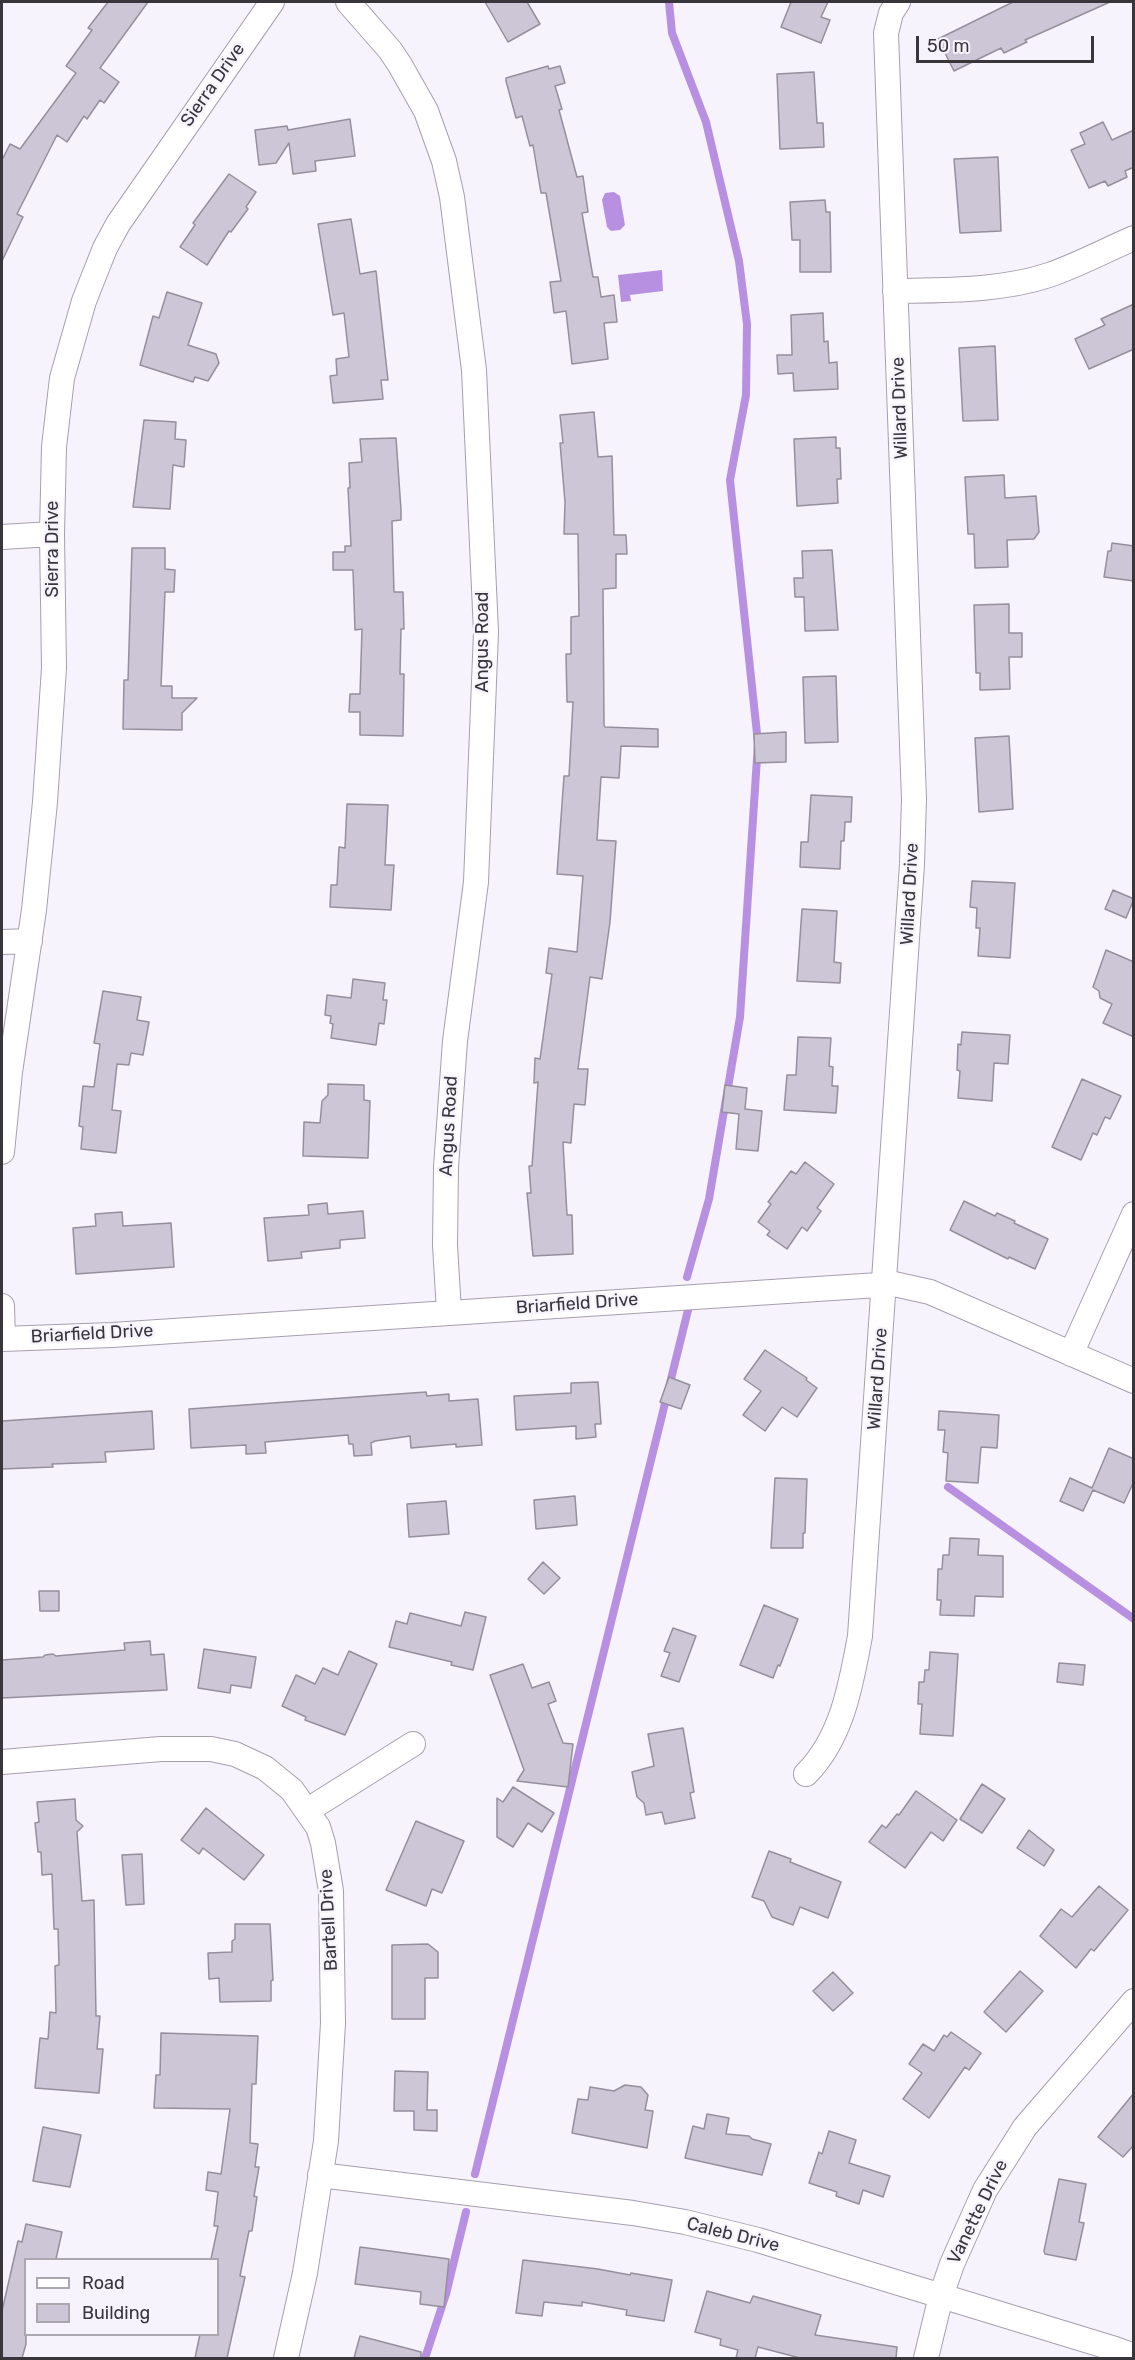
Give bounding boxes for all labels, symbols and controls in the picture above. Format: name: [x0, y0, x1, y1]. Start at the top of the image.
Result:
scale bar: [919, 24, 1098, 62]
text: 50 m: [927, 35, 970, 57]
street label: Sierra Drive: [176, 39, 250, 131]
street label: Willard Drive: [887, 356, 913, 460]
street label: Sierra Drive: [42, 501, 64, 597]
street label: Angus Road: [472, 592, 494, 692]
street label: Willard Drive: [897, 842, 923, 946]
street label: Angus Road: [436, 1075, 462, 1177]
street label: Briarfield Drive: [515, 1289, 639, 1319]
street label: Briarfield Drive: [30, 1320, 154, 1348]
street label: Willard Drive: [864, 1327, 892, 1431]
street label: Bartell Drive: [316, 1868, 342, 1972]
street label: Vanette Drive: [943, 2156, 1013, 2268]
street label: Caleb Drive: [684, 2213, 782, 2257]
legend: [24, 2258, 219, 2336]
text: Road: [82, 2272, 125, 2294]
text: Building: [82, 2302, 150, 2324]

